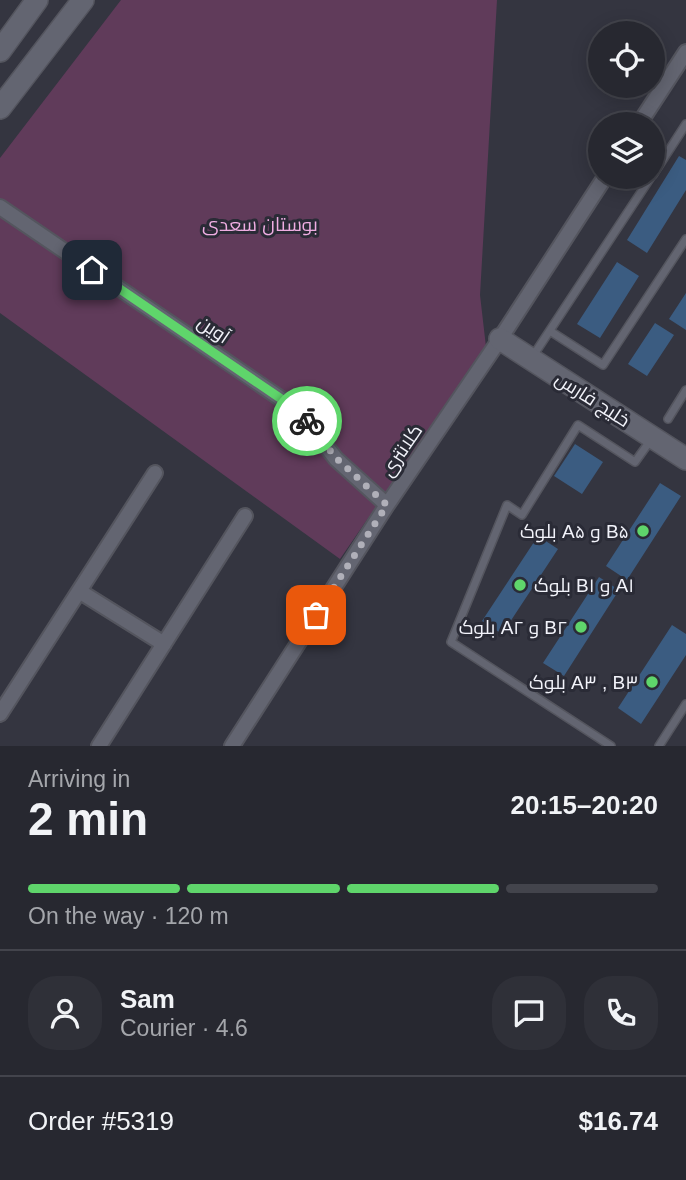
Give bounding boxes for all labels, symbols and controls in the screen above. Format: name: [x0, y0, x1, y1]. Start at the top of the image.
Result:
map controls: [588, 21, 665, 189]
button: locate: [588, 21, 665, 98]
button: layers: [588, 112, 665, 189]
park label: بوستان سعدی: [202, 214, 318, 236]
pin: [62, 240, 122, 300]
icon: home: [73, 251, 111, 289]
street label: آوین: [193, 311, 234, 348]
street label: خلیج فارس: [550, 368, 634, 434]
courier: [272, 386, 342, 456]
icon: bike: [288, 402, 326, 440]
street label: کلانتری: [376, 420, 427, 481]
place label: بلوک A۵ و B۵: [520, 521, 629, 543]
marker: بلوک A۵ و B۵: [635, 523, 651, 539]
place label: بلوک B۱ و A۱: [534, 575, 634, 597]
marker: بلوک B۱ و A۱: [512, 577, 528, 593]
pin: [286, 585, 346, 645]
icon: bag: [297, 596, 335, 634]
place label: بلوک A۲ و B۲: [459, 617, 567, 639]
marker: بلوک A۲ و B۲: [573, 619, 589, 635]
place label: بلوک A۳ , B۳: [529, 672, 638, 694]
marker: بلوک A۳ , B۳: [644, 674, 660, 690]
text: Arriving in: [28, 766, 130, 792]
text: 20:15–20:20: [511, 790, 658, 820]
text: 2 min: [28, 793, 148, 845]
text: On the way · 120 m: [28, 903, 229, 929]
button: person: [28, 976, 102, 1050]
button: chat: [492, 976, 566, 1050]
button: phone: [584, 976, 658, 1050]
text: Sam: [120, 984, 175, 1014]
text: Courier · 4.6: [120, 1015, 248, 1041]
text: Order #5319: [28, 1106, 174, 1136]
text: $16.74: [578, 1106, 658, 1136]

